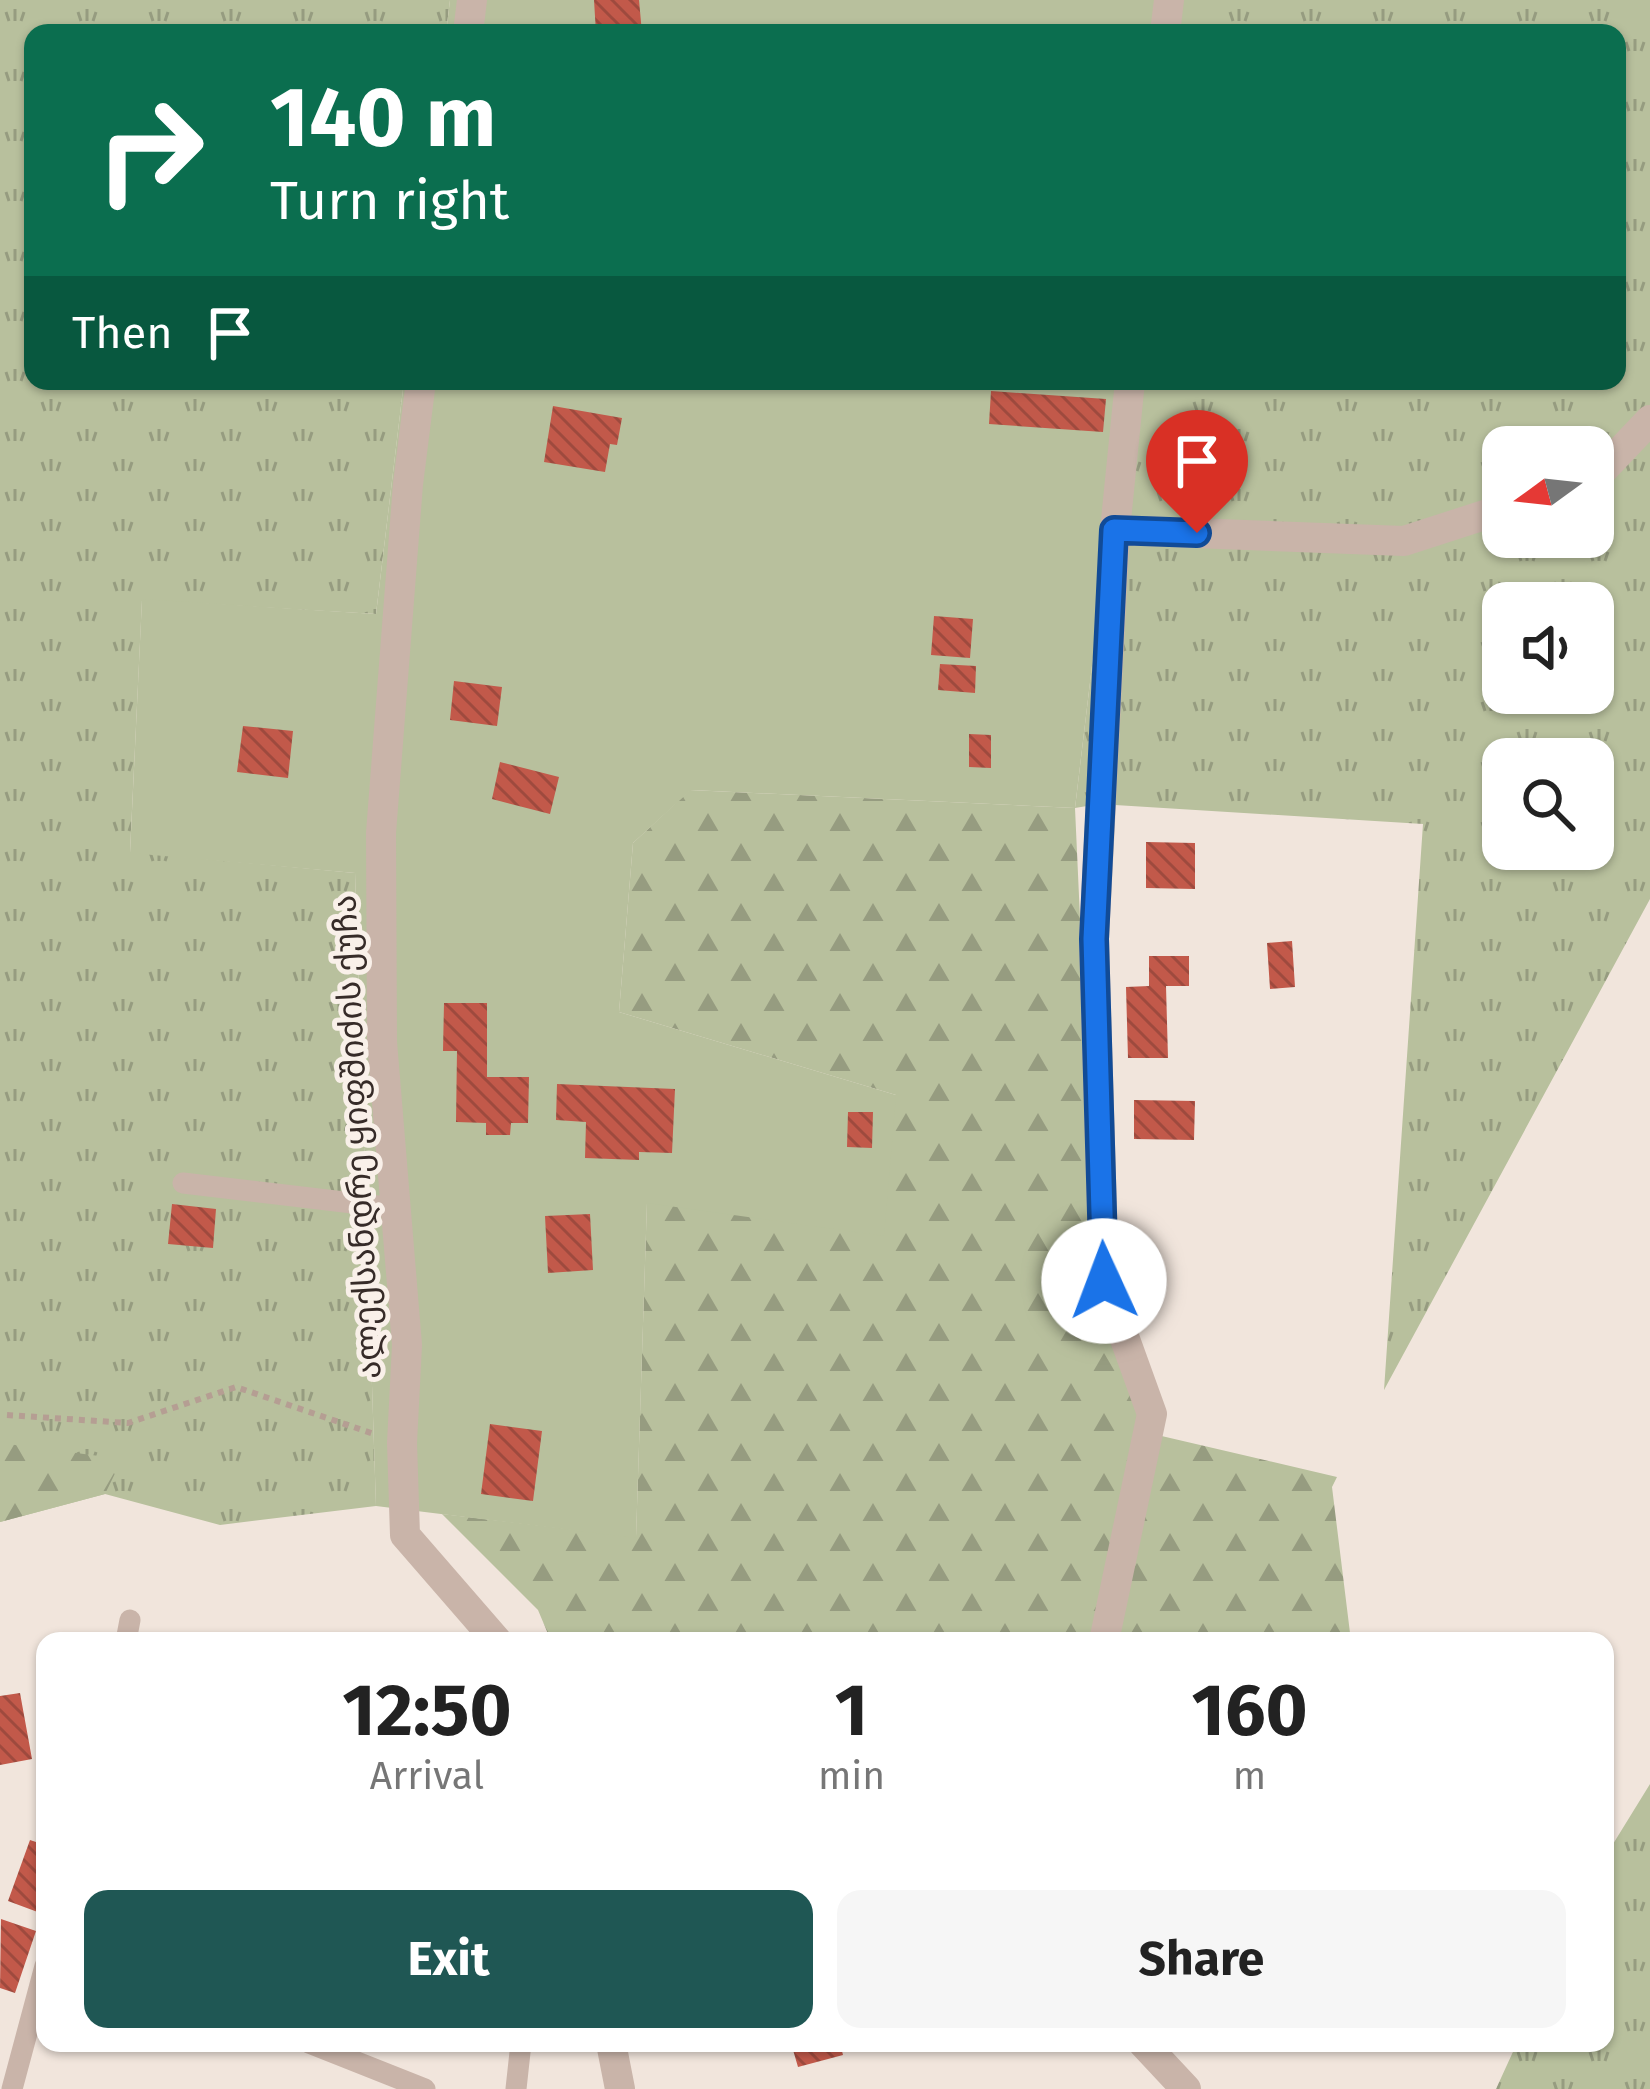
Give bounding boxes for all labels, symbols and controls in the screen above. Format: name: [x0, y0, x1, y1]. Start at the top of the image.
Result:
text: 140 m: [270, 67, 496, 168]
icon: right: [72, 72, 228, 228]
text: Turn right: [270, 169, 509, 233]
icon: arrive: [197, 300, 263, 366]
text: Then: [72, 306, 173, 360]
pin: [1146, 410, 1248, 533]
north arrow: [1482, 426, 1614, 558]
map controls: [1482, 426, 1614, 870]
icon: arrive: [1164, 428, 1230, 494]
button: sound: [1482, 582, 1614, 714]
button: search: [1482, 738, 1614, 870]
street label: ალექსანდრე ყიფშიძის ქუჩა: [324, 894, 390, 1380]
position arrow: [1041, 1218, 1167, 1344]
text: 12:50: [342, 1668, 512, 1754]
text: 1: [835, 1668, 868, 1754]
text: 160: [1192, 1668, 1308, 1754]
text: Arrival: [370, 1753, 484, 1799]
text: min: [818, 1753, 885, 1799]
text: m: [1233, 1753, 1266, 1799]
button: Exit: [84, 1890, 813, 2028]
button: Share: [837, 1890, 1566, 2028]

